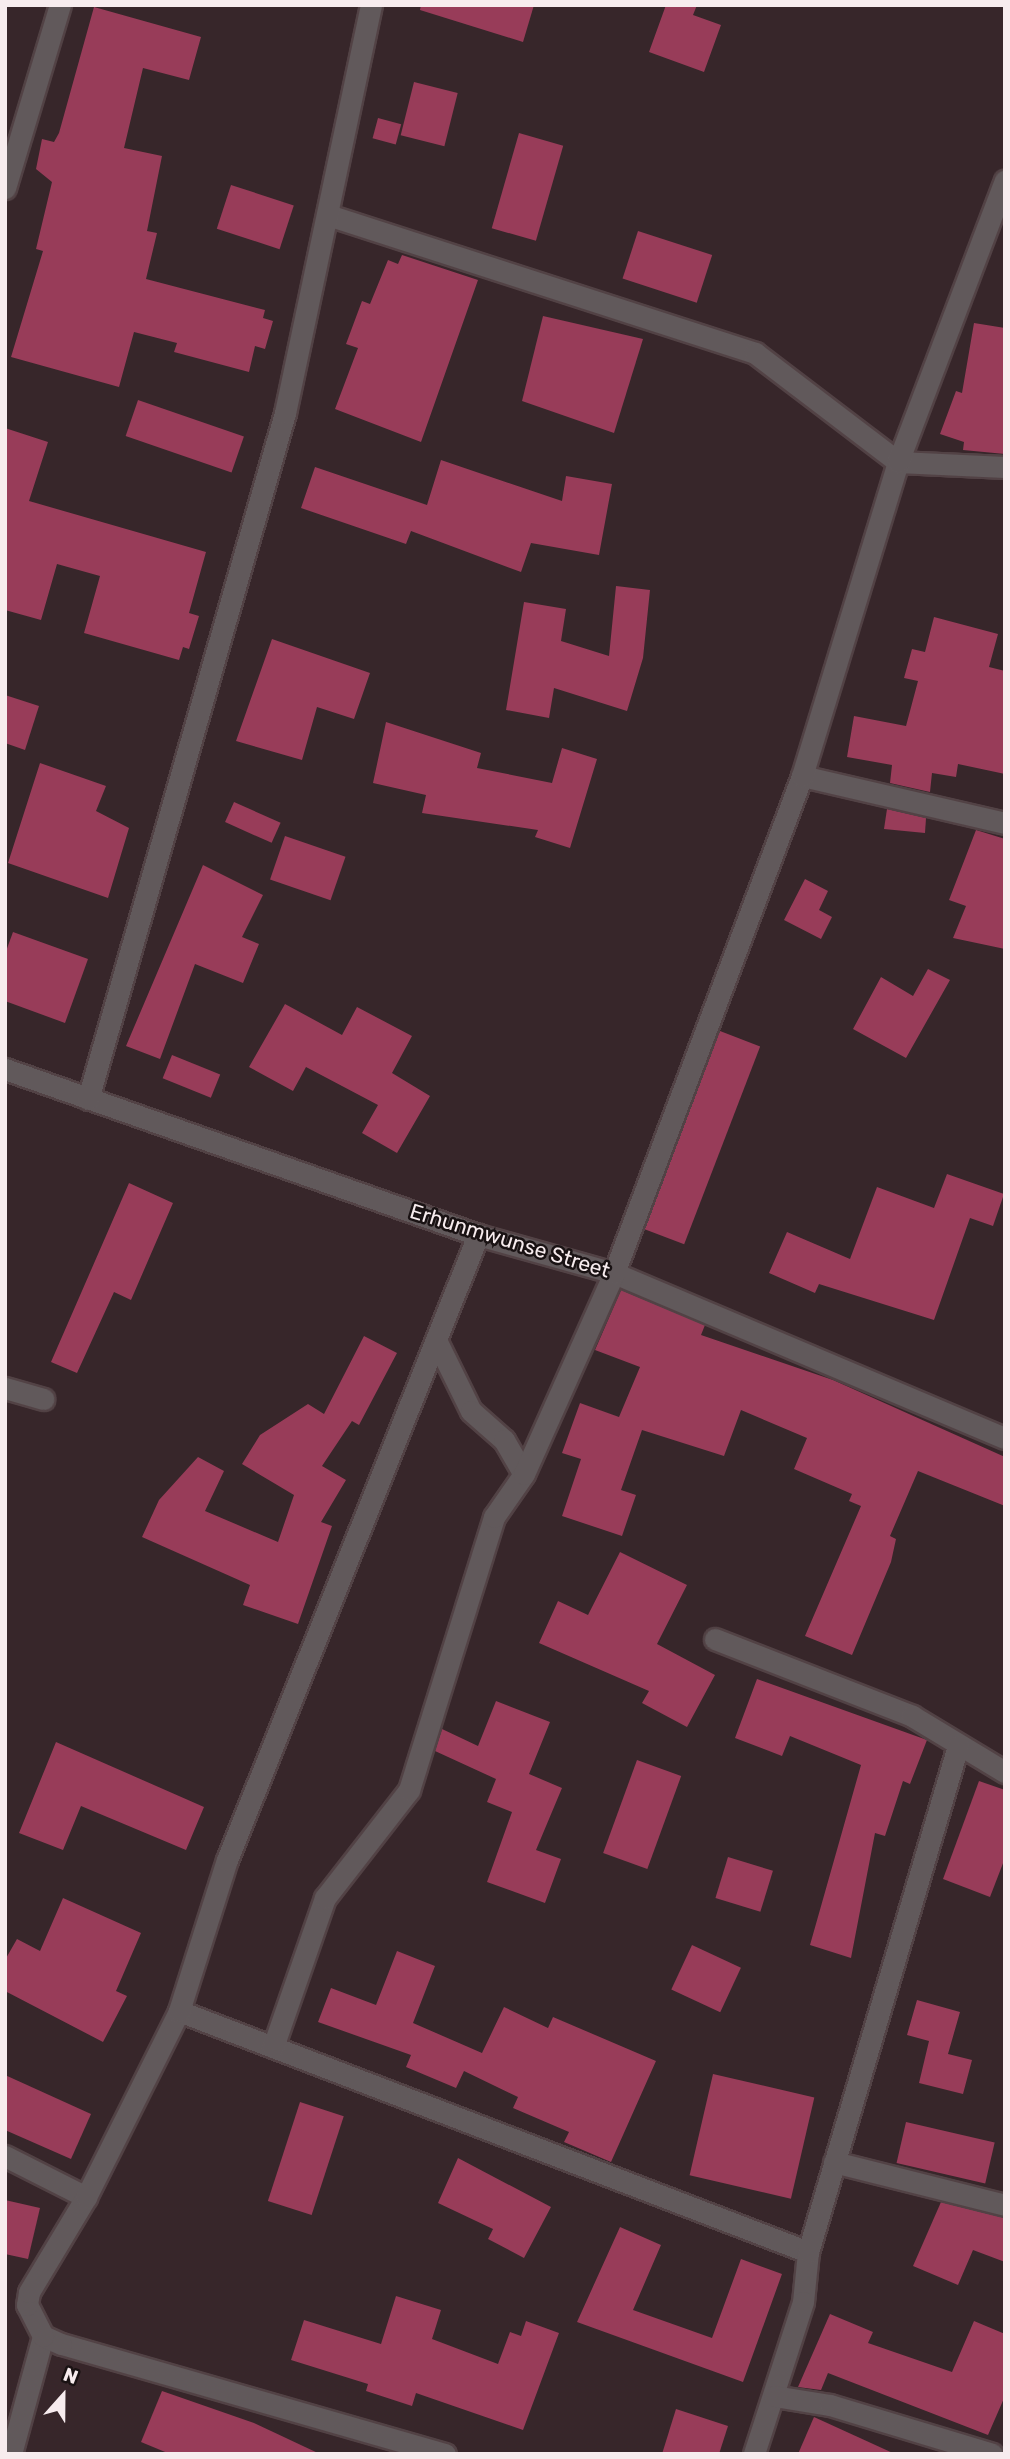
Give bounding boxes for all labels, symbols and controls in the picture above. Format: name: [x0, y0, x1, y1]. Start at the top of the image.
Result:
street label: Erhunmwunse Street: [407, 1199, 613, 1283]
north arrow: [28, 2361, 98, 2431]
text: N: [60, 2363, 81, 2389]

